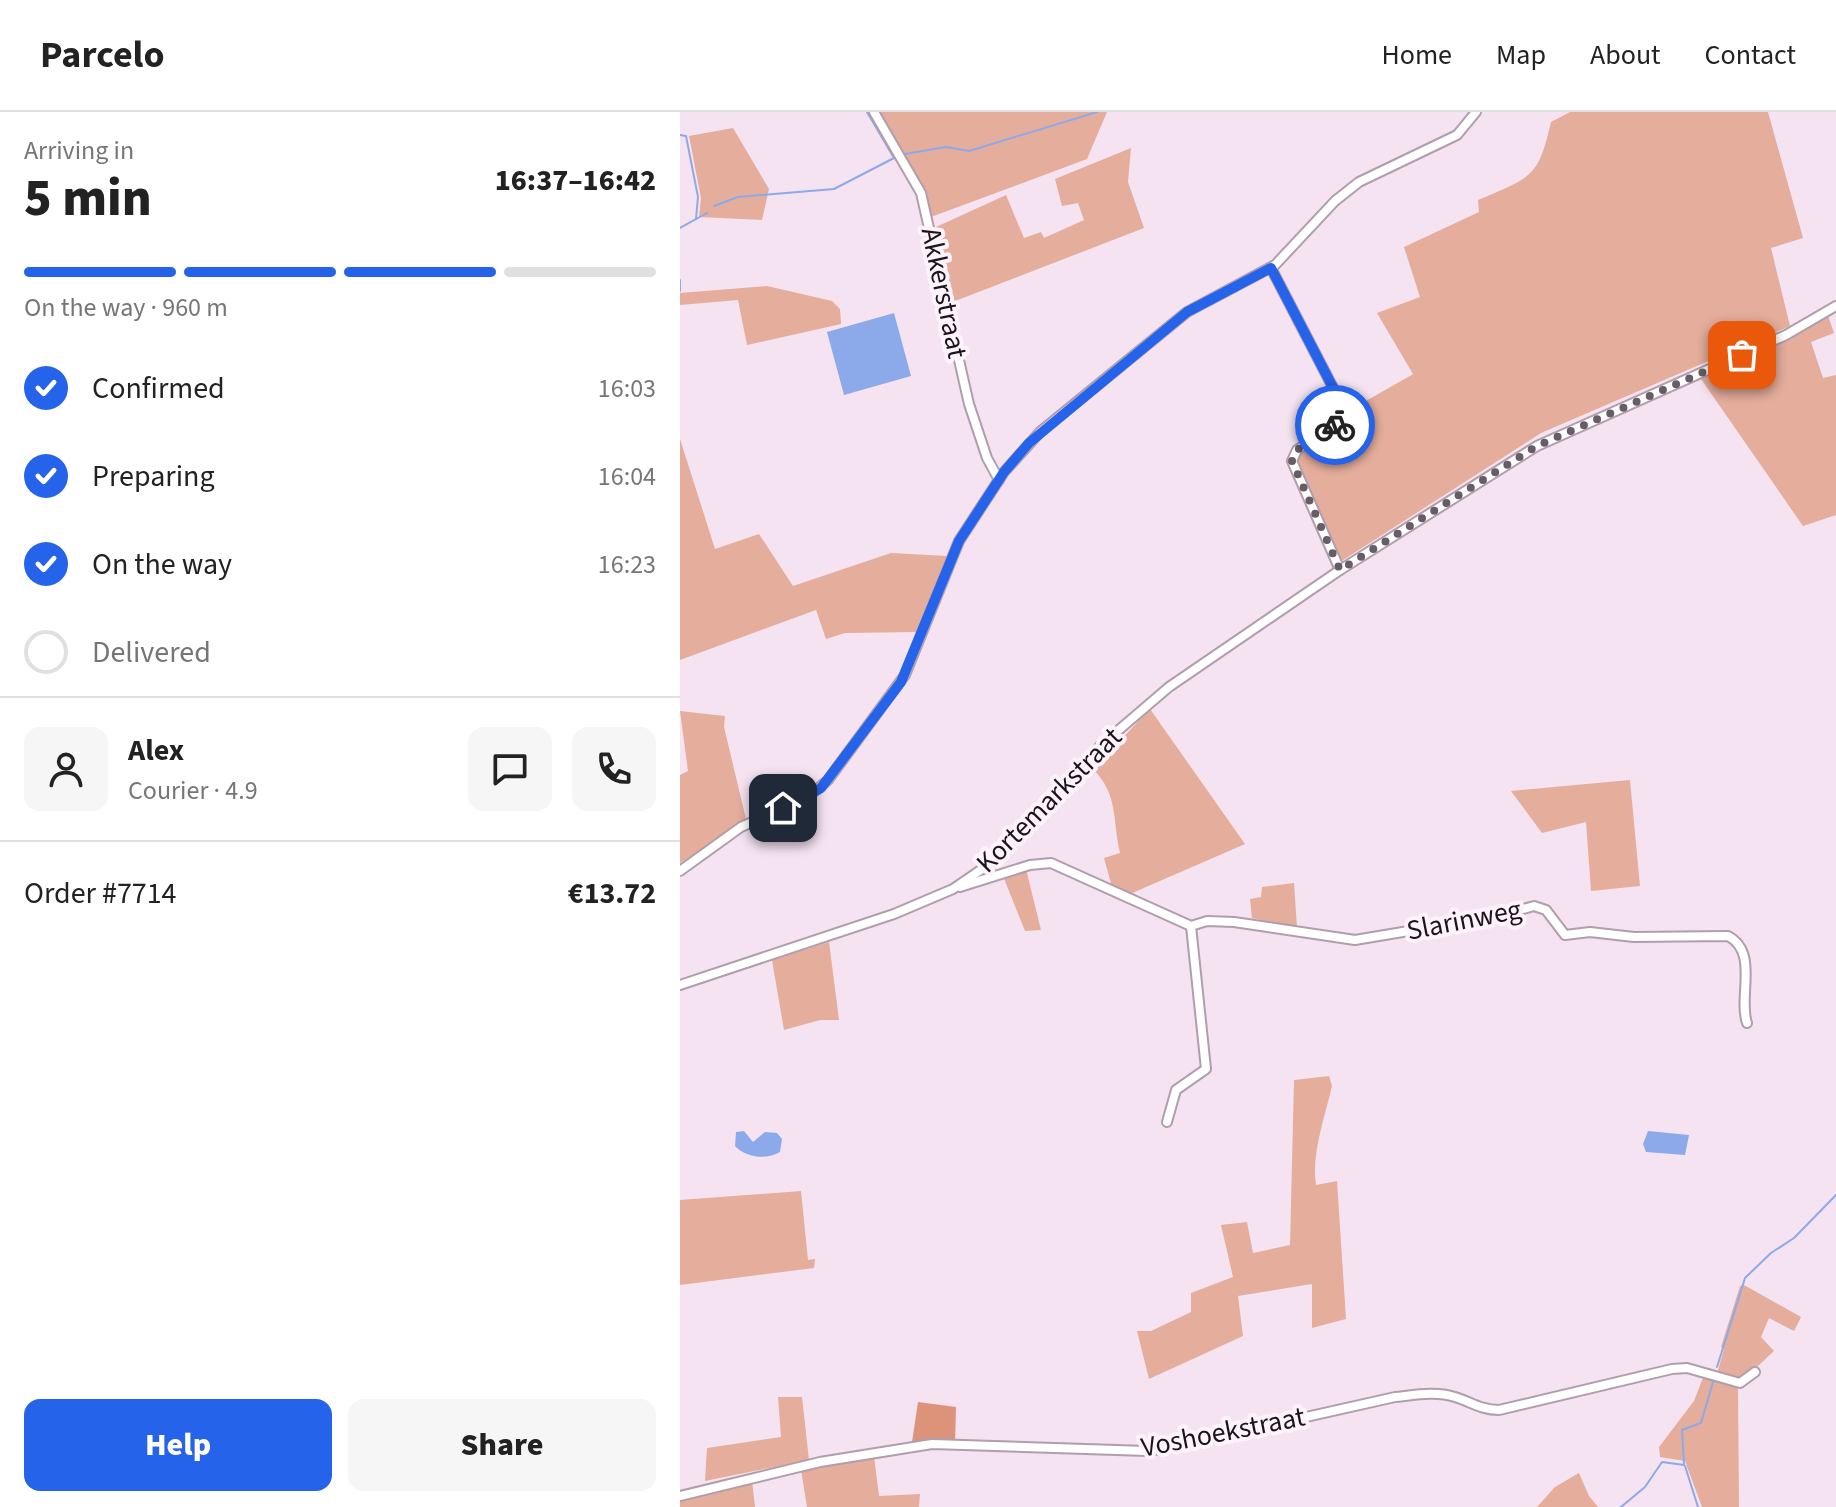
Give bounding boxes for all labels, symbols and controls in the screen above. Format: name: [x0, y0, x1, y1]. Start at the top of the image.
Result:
text: Parcelo: [40, 28, 165, 82]
text: Home: [1381, 35, 1452, 75]
text: Map: [1496, 35, 1546, 75]
text: About: [1590, 35, 1661, 75]
text: Contact: [1705, 35, 1796, 75]
text: Arriving in: [24, 132, 134, 169]
text: 16:37–16:42: [495, 159, 656, 202]
text: 5 min: [24, 162, 152, 236]
street label: Akkerstraat: [911, 224, 977, 363]
text: On the way · 960 m: [24, 289, 228, 326]
pin: [1708, 321, 1776, 389]
icon: bag: [1720, 333, 1764, 377]
icon: check: [24, 366, 68, 410]
text: Confirmed: [92, 367, 225, 410]
text: 16:03: [598, 370, 656, 407]
courier: [1295, 385, 1375, 465]
icon: bike: [1313, 403, 1357, 447]
icon: check: [24, 454, 68, 498]
text: Preparing: [92, 455, 215, 498]
text: 16:04: [598, 458, 656, 495]
icon: check: [24, 542, 68, 586]
text: On the way: [92, 543, 232, 586]
text: 16:23: [598, 546, 656, 583]
text: Delivered: [92, 631, 211, 674]
street label: Kortemarkstraat: [967, 718, 1131, 882]
button: person: [24, 727, 108, 811]
button: chat: [468, 727, 552, 811]
button: phone: [572, 727, 656, 811]
text: Alex: [128, 729, 184, 772]
text: Courier · 4.9: [128, 772, 258, 809]
pin: [749, 774, 817, 842]
icon: home: [761, 786, 805, 830]
text: Order #7714: [24, 872, 177, 915]
text: €13.72: [568, 872, 656, 915]
street label: Slarinweg: [1403, 889, 1525, 951]
street label: Voshoekstraat: [1138, 1396, 1309, 1467]
button: Help: [24, 1399, 332, 1491]
button: Share: [348, 1399, 656, 1491]

